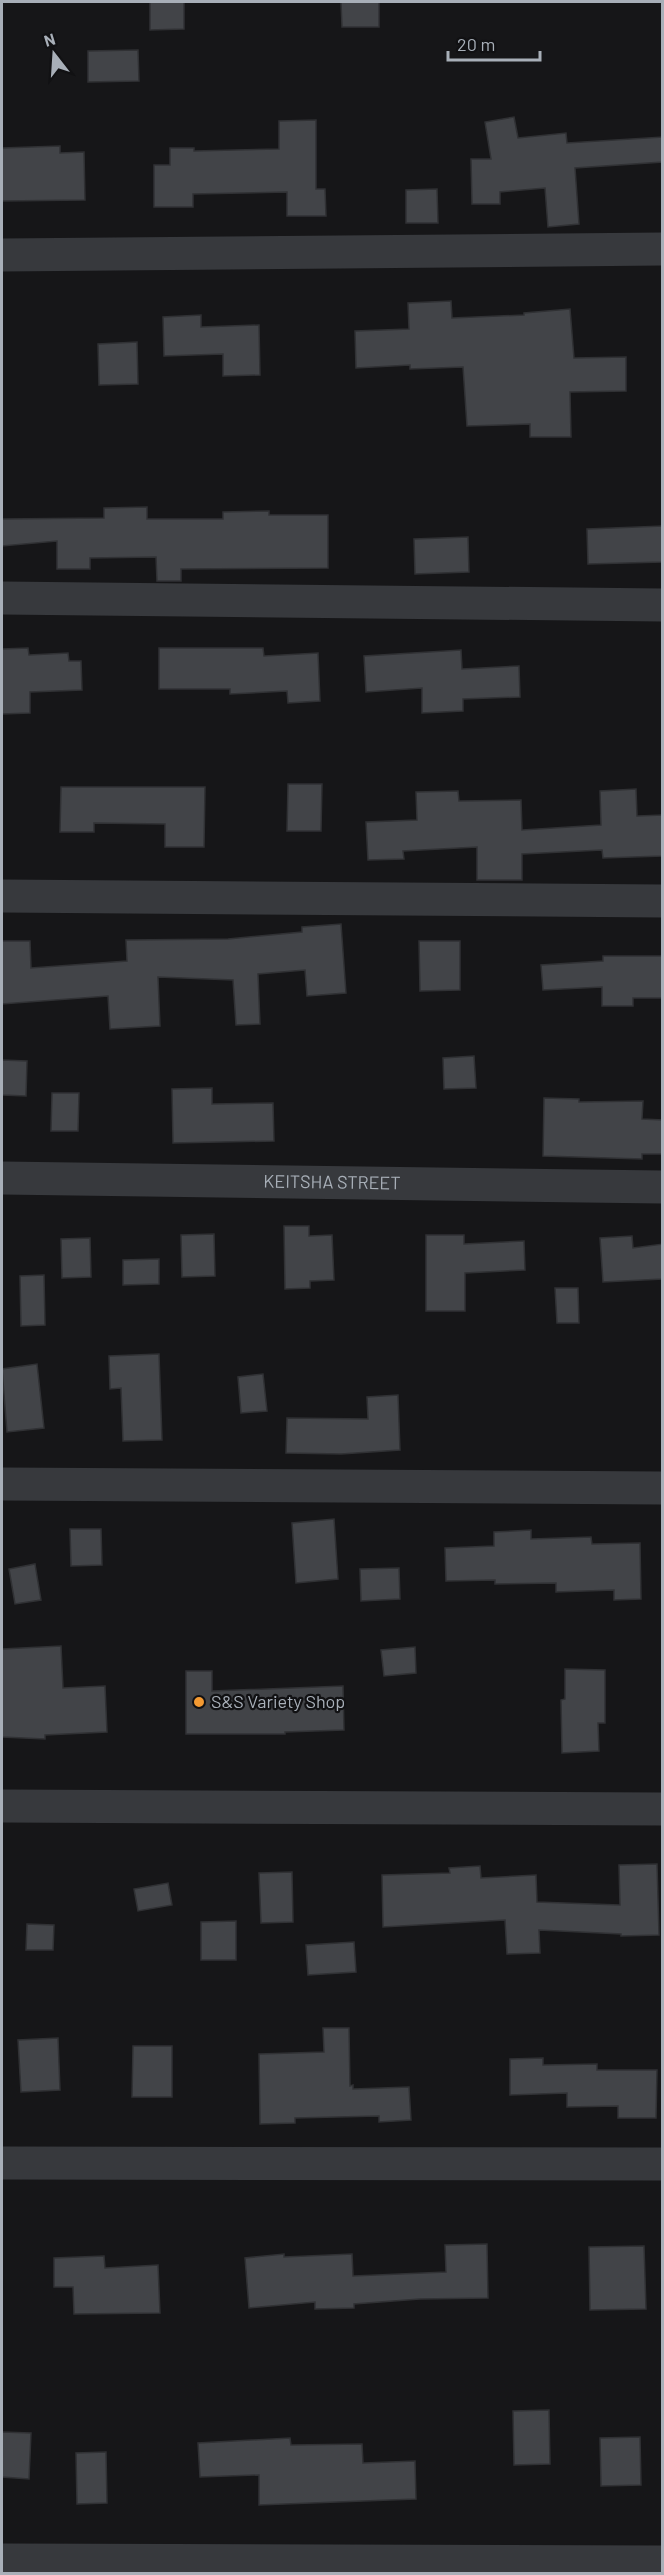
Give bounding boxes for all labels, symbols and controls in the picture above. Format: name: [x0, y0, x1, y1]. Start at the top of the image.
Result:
north arrow: [24, 24, 84, 84]
scale bar: [448, 24, 540, 62]
text: N: [42, 29, 57, 50]
text: 20 m: [457, 33, 495, 55]
street label: KEITSHA STREET: [263, 1170, 401, 1193]
place label: S&S Variety Shop: [211, 1690, 345, 1712]
marker: S&S Variety Shop: [192, 1695, 206, 1709]

